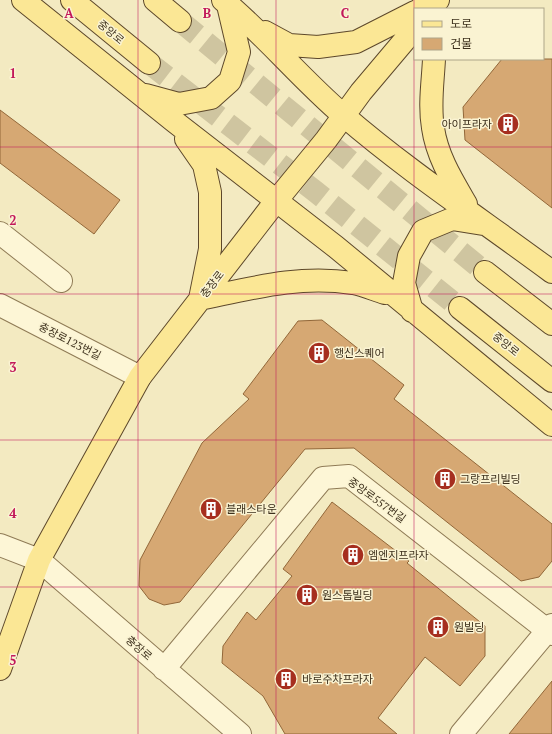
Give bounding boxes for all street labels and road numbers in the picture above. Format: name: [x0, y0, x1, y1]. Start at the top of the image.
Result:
street label: 중앙로: [95, 17, 127, 47]
street label: 충장로: [197, 268, 227, 300]
street label: 충장로123번길: [36, 319, 104, 363]
street label: 중앙로: [490, 329, 522, 359]
street label: 중앙로557번길: [345, 474, 409, 526]
street label: 충장로: [123, 633, 155, 663]

